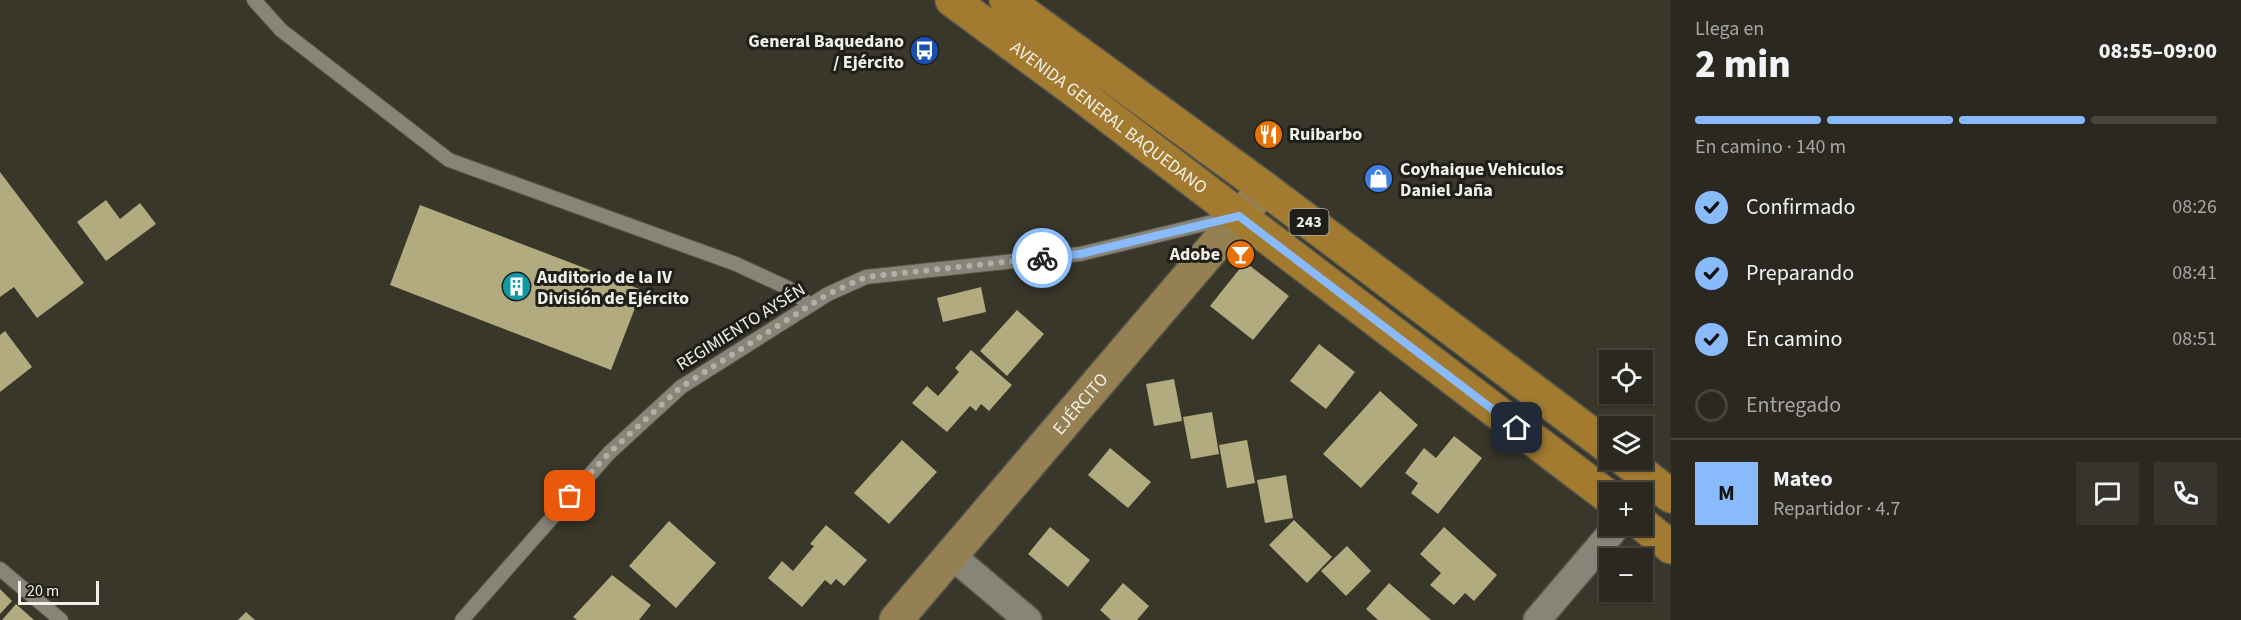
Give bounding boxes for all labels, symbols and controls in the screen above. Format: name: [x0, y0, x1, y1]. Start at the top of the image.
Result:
text: Llega en: [1695, 15, 1764, 43]
place label: General Baquedano / Ejército: [748, 29, 904, 75]
bus stop icon: General Baquedano / Ejército: [909, 35, 941, 67]
street label: AVENIDA GENERAL BAQUEDANO: [1005, 35, 1213, 200]
text: 08:55–09:00: [2099, 35, 2217, 67]
text: 2 min: [1695, 37, 1791, 93]
restaurant icon: Ruibarbo: [1252, 118, 1284, 150]
place label: Ruibarbo: [1289, 122, 1362, 147]
text: En camino · 140 m: [1695, 133, 1846, 161]
place label: Coyhaique Vehiculos Daniel Jaña: [1400, 157, 1564, 203]
shop icon: Coyhaique Vehiculos Daniel Jaña: [1363, 163, 1395, 195]
icon: check: [1695, 191, 1728, 224]
text: Confirmado: [1746, 191, 1855, 223]
text: 08:26: [2172, 193, 2217, 221]
road number: 243: [1290, 209, 1328, 235]
courier: [1012, 228, 1072, 288]
bar icon: Adobe: [1225, 238, 1257, 270]
icon: bike: [1026, 242, 1059, 275]
place label: Adobe: [1169, 242, 1220, 267]
icon: check: [1695, 257, 1728, 290]
text: Preparando: [1746, 257, 1854, 289]
text: 08:41: [2172, 259, 2217, 287]
place label: Auditorio de la IV División de Ejército: [536, 265, 689, 311]
building icon: Auditorio de la IV División de Ejército: [500, 271, 532, 303]
street label: REGIMIENTO AYSÉN: [672, 277, 810, 377]
icon: check: [1695, 323, 1728, 356]
text: En camino: [1746, 323, 1843, 355]
text: 08:51: [2172, 325, 2217, 353]
map controls: [1599, 350, 1653, 602]
button: locate: [1599, 350, 1653, 404]
street label: EJÉRCITO: [1047, 367, 1114, 440]
text: Entregado: [1746, 389, 1841, 421]
pin: [1491, 402, 1542, 453]
icon: home: [1500, 411, 1533, 444]
button: layers: [1599, 416, 1653, 470]
button: chat: [2076, 462, 2139, 525]
button: phone: [2154, 462, 2217, 525]
text: Mateo: [1773, 463, 1833, 495]
pin: [544, 470, 595, 521]
text: M: [1718, 477, 1735, 509]
icon: bag: [553, 479, 586, 512]
button: +: [1599, 482, 1653, 536]
text: Repartidor · 4.7: [1773, 495, 1900, 523]
button: −: [1599, 548, 1653, 602]
scale bar: [18, 578, 99, 606]
text: 20 m: [27, 580, 59, 602]

